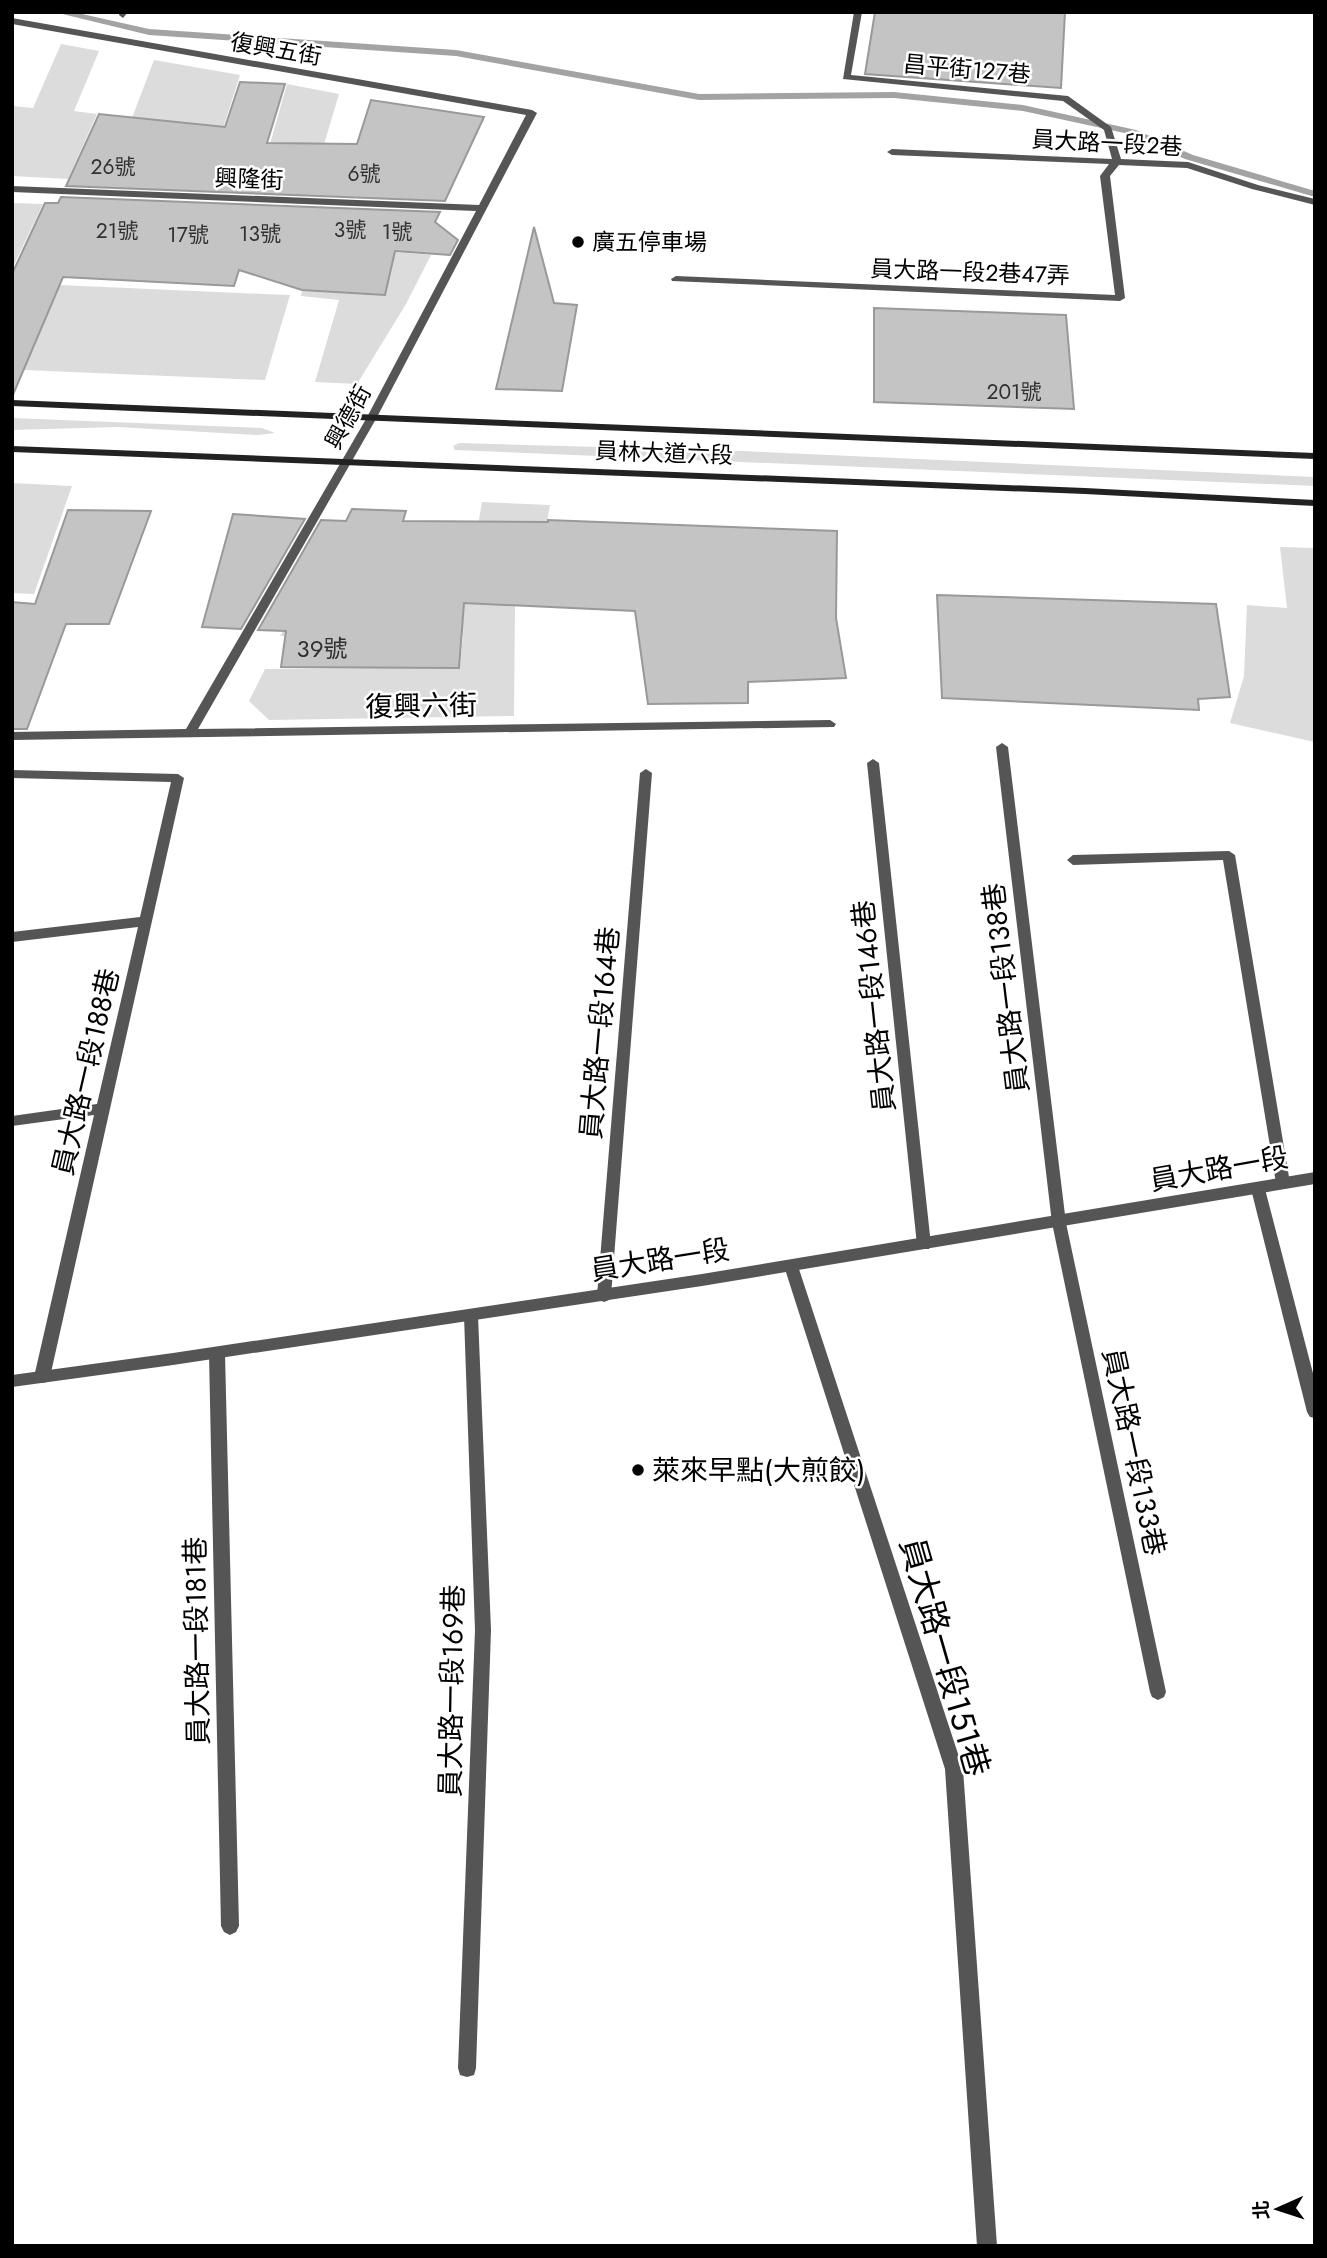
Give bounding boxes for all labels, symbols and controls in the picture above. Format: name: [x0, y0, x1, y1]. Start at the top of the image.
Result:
street label: 復興五街: [228, 24, 324, 74]
street label: 昌平街127巷: [902, 47, 1032, 91]
street label: 員大路一段2巷: [1031, 122, 1183, 164]
house number: 26號: [90, 152, 136, 182]
house number: 6號: [347, 159, 381, 189]
street label: 興隆街: [214, 161, 284, 197]
house number: 3號: [334, 215, 366, 245]
house number: 21號: [96, 216, 138, 246]
house number: 1號: [382, 217, 412, 247]
house number: 13號: [239, 219, 281, 249]
house number: 17號: [167, 220, 209, 250]
place label: 廣五停車場: [592, 225, 707, 259]
marker: 廣五停車場: [570, 234, 586, 250]
street label: 員大路一段2巷47弄: [870, 252, 1070, 292]
house number: 201號: [987, 377, 1042, 407]
street label: 興德街: [316, 379, 380, 455]
street label: 員林大道六段: [594, 434, 734, 472]
house number: 39號: [297, 631, 347, 666]
street label: 復興六街: [365, 685, 477, 727]
street label: 員大路一段138巷: [973, 881, 1039, 1095]
street label: 員大路一段146巷: [842, 898, 906, 1114]
street label: 員大路一段164巷: [570, 925, 630, 1141]
street label: 員大路一段188巷: [42, 965, 130, 1179]
street label: 員大路一段: [1146, 1137, 1292, 1201]
street label: 員大路一段: [588, 1229, 732, 1291]
street label: 員大路一段133巷: [1092, 1344, 1176, 1560]
place label: 萊來早點(大煎餃): [652, 1450, 865, 1491]
marker: 萊來早點(大煎餃): [630, 1462, 646, 1478]
street label: 員大路一段151巷: [888, 1532, 1002, 1782]
street label: 員大路一段181巷: [175, 1536, 219, 1746]
street label: 員大路一段169巷: [430, 1584, 474, 1798]
north arrow: [1243, 2174, 1313, 2244]
text: 北: [1248, 2200, 1276, 2220]

